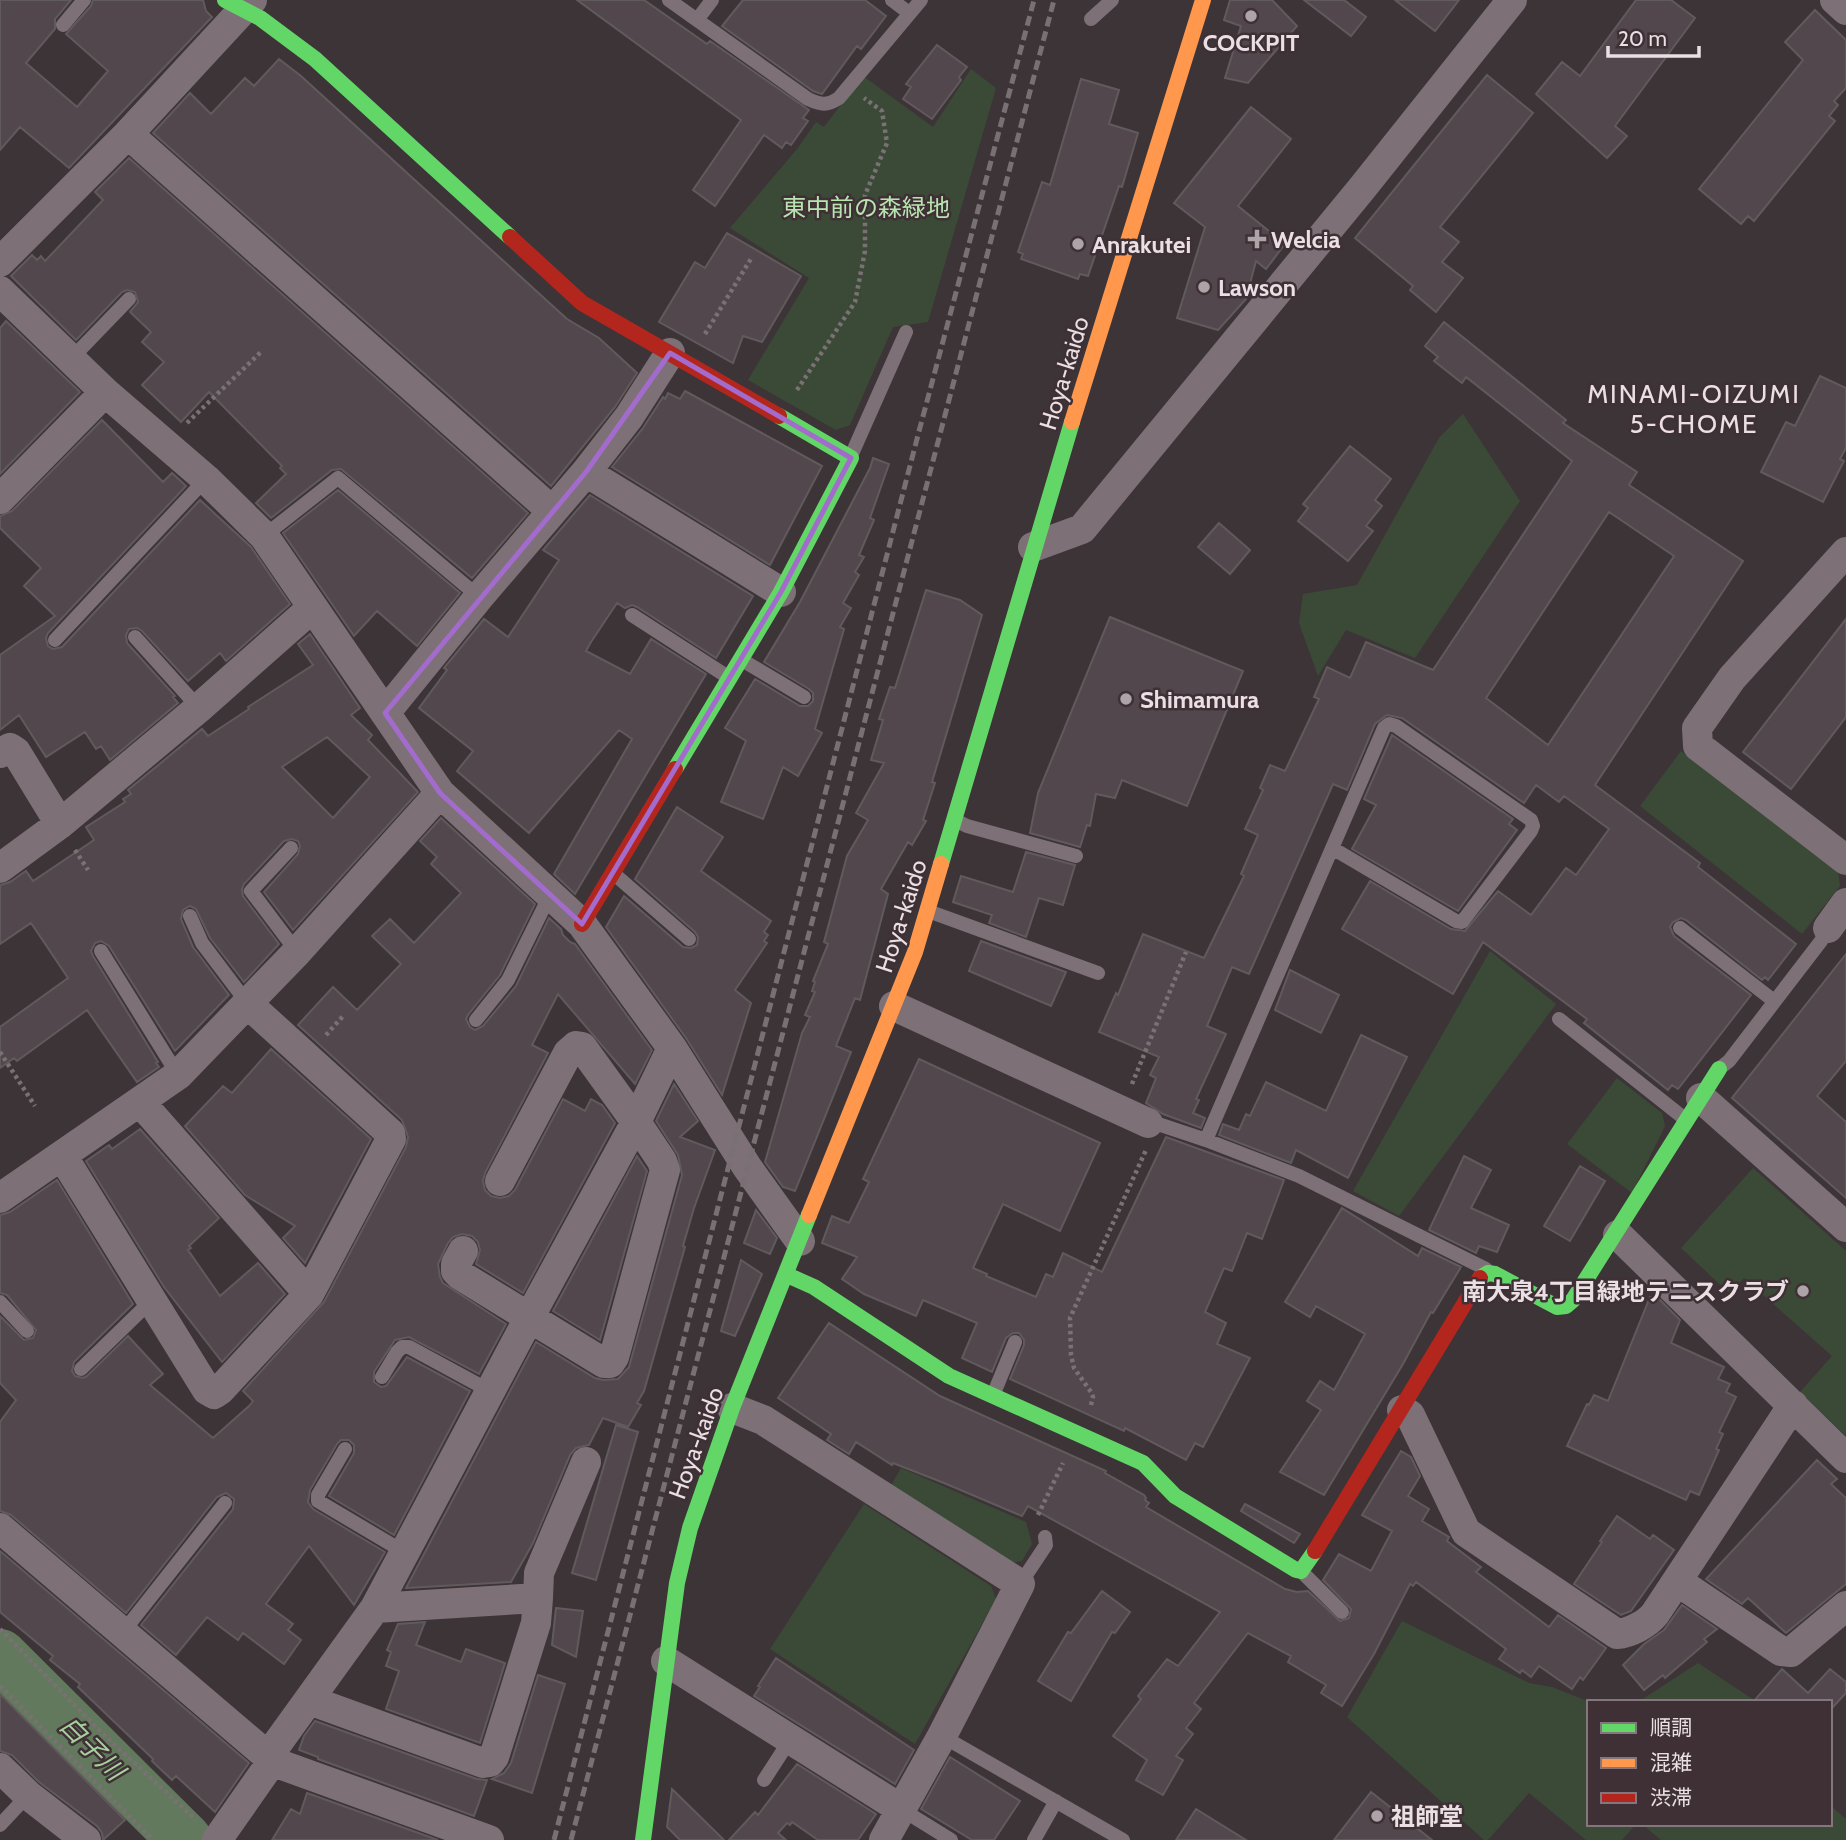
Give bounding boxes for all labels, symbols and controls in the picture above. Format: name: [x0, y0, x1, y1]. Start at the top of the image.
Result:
marker: COCKPIT: [1243, 8, 1259, 24]
scale bar: [1608, 14, 1699, 58]
text: 20 m: [1618, 26, 1667, 51]
place label: COCKPIT: [1203, 28, 1299, 57]
park label: 東中前の森緑地: [782, 193, 950, 222]
place label: Welcia: [1271, 225, 1340, 254]
place label: Anrakutei: [1092, 230, 1191, 259]
marker: Welcia: [1249, 231, 1265, 247]
marker: Anrakutei: [1070, 236, 1086, 252]
place label: Lawson: [1218, 273, 1296, 302]
marker: Lawson: [1196, 279, 1212, 295]
street label: Hoya-kaido: [1033, 313, 1095, 433]
district label: MINAMI-OIZUMI 5-CHOME: [1587, 378, 1801, 440]
place label: Shimamura: [1140, 685, 1259, 714]
marker: Shimamura: [1118, 691, 1134, 707]
street label: Hoya-kaido: [869, 856, 933, 976]
place label: 南大泉4丁目緑地テニスクラブ: [1462, 1277, 1789, 1306]
marker: 南大泉4丁目緑地テニスクラブ: [1795, 1283, 1811, 1299]
street label: Hoya-kaido: [662, 1383, 730, 1503]
legend: [1587, 1700, 1832, 1826]
water label: 白子川: [53, 1709, 133, 1789]
text: 順調: [1650, 1715, 1692, 1740]
text: 混雑: [1650, 1750, 1692, 1775]
text: 渋滞: [1650, 1785, 1692, 1810]
place label: 祖師堂: [1391, 1802, 1463, 1831]
marker: 祖師堂: [1369, 1808, 1385, 1824]

